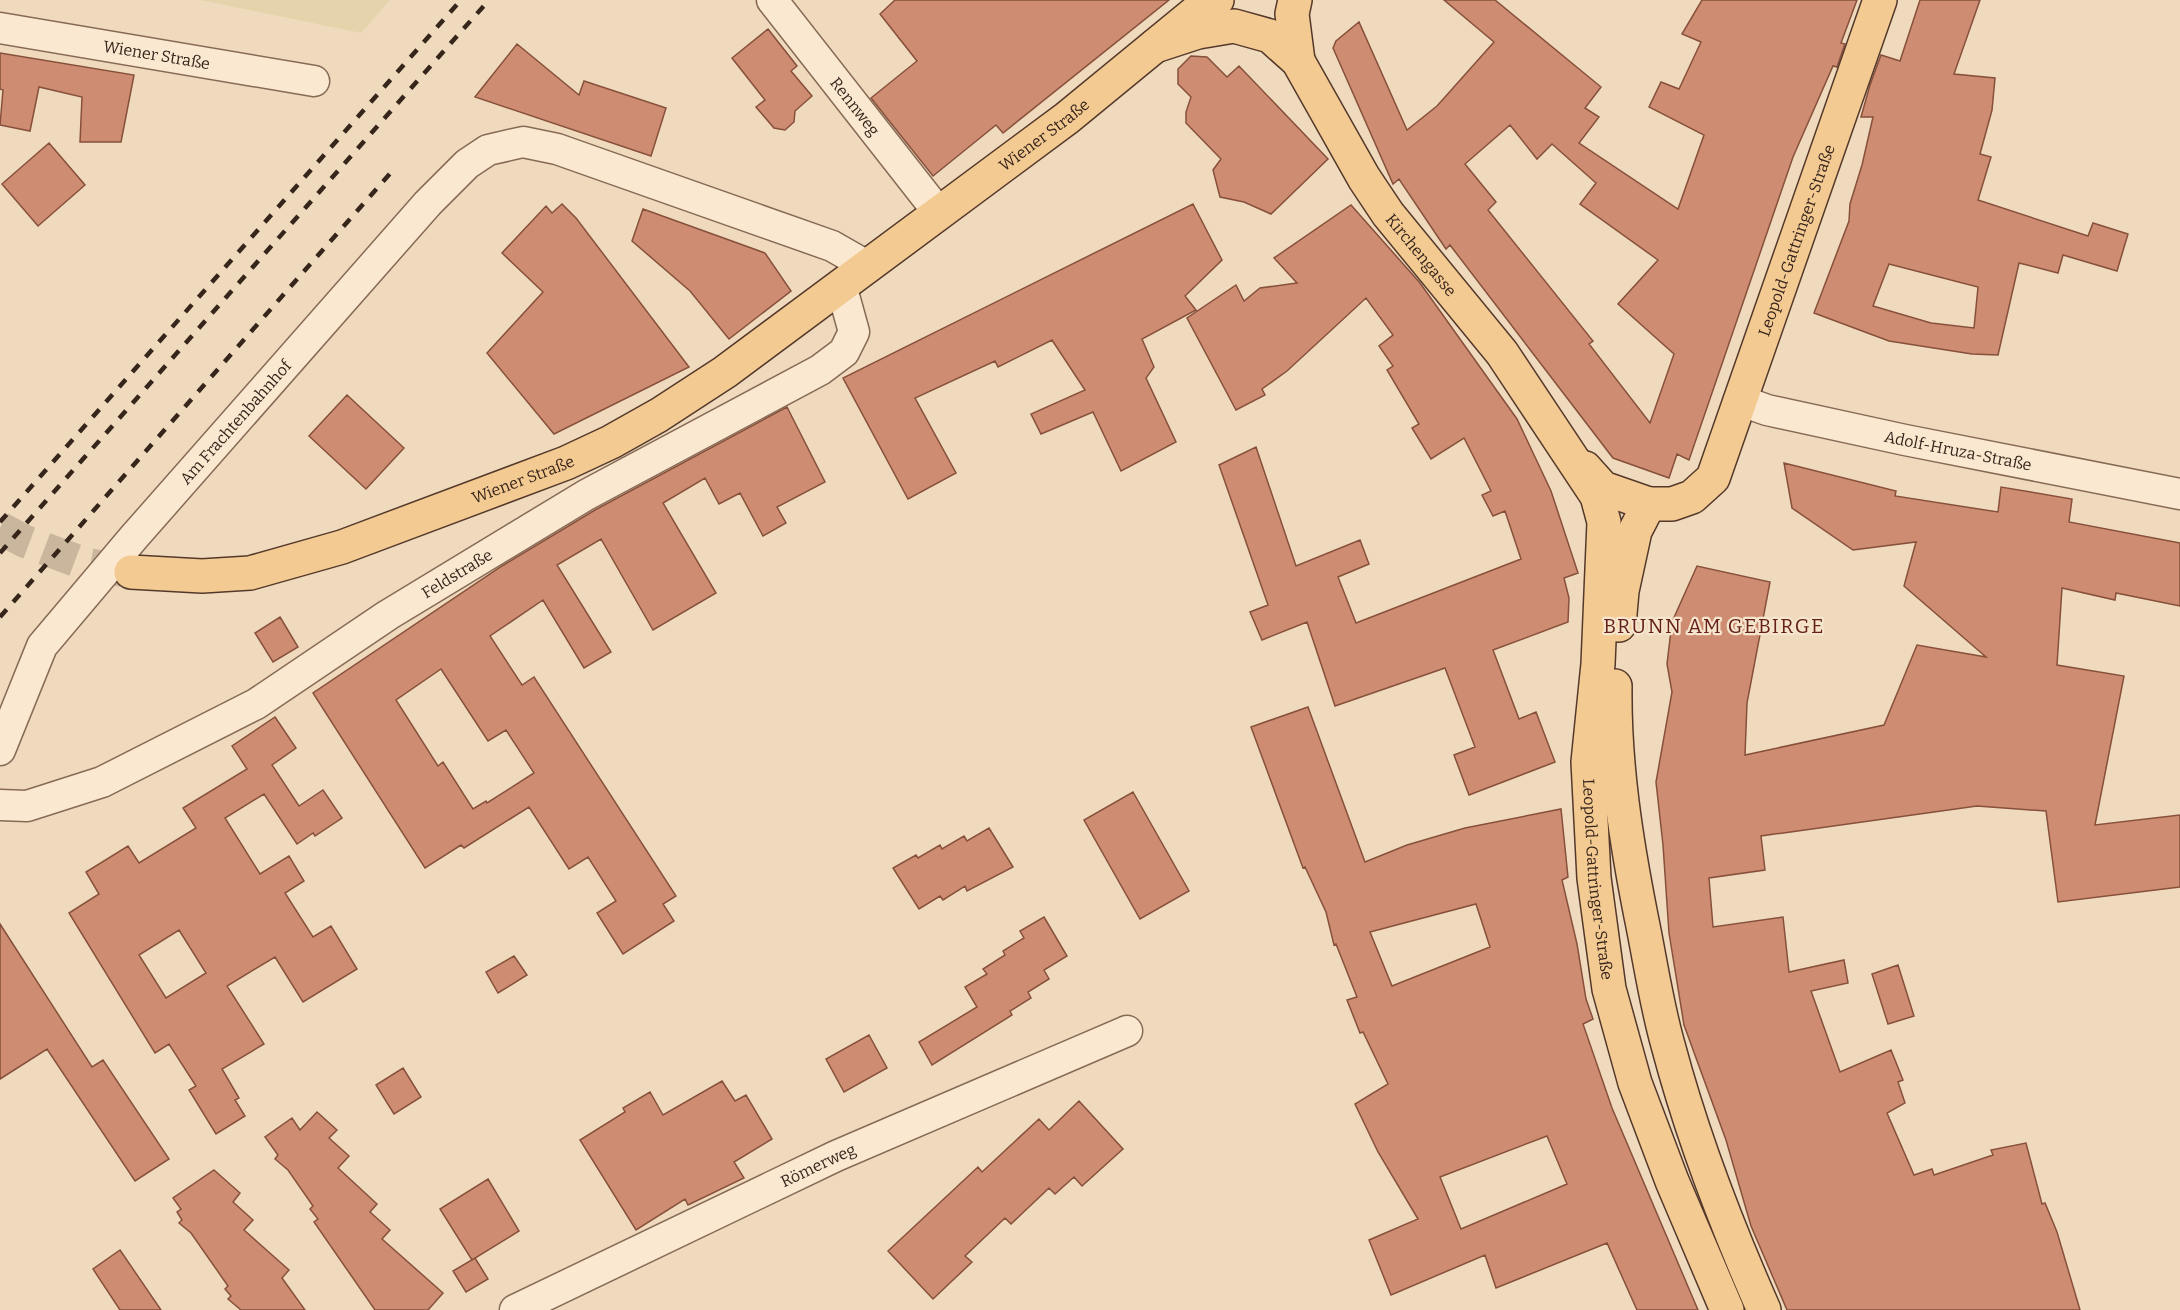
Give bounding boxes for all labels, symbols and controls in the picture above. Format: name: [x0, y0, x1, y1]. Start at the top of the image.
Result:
street label: Wiener Straße: [102, 37, 212, 73]
street label: Rennweg: [826, 74, 884, 140]
street label: Wiener Straße: [995, 95, 1093, 175]
street label: Leopold-Gattringer-Straße: [1754, 142, 1839, 339]
street label: Kirchengasse: [1382, 210, 1460, 300]
street label: Am Frachtenbahnhof: [176, 355, 296, 488]
street label: Adolf-Hruza-Straße: [1883, 427, 2033, 475]
street label: Wiener Straße: [469, 451, 577, 507]
street label: Feldstraße: [418, 545, 496, 602]
district label: BRUNN AM GEBIRGE: [1603, 614, 1825, 638]
street label: Leopold-Gattringer-Straße: [1579, 778, 1617, 981]
street label: Römerweg: [778, 1140, 859, 1191]

